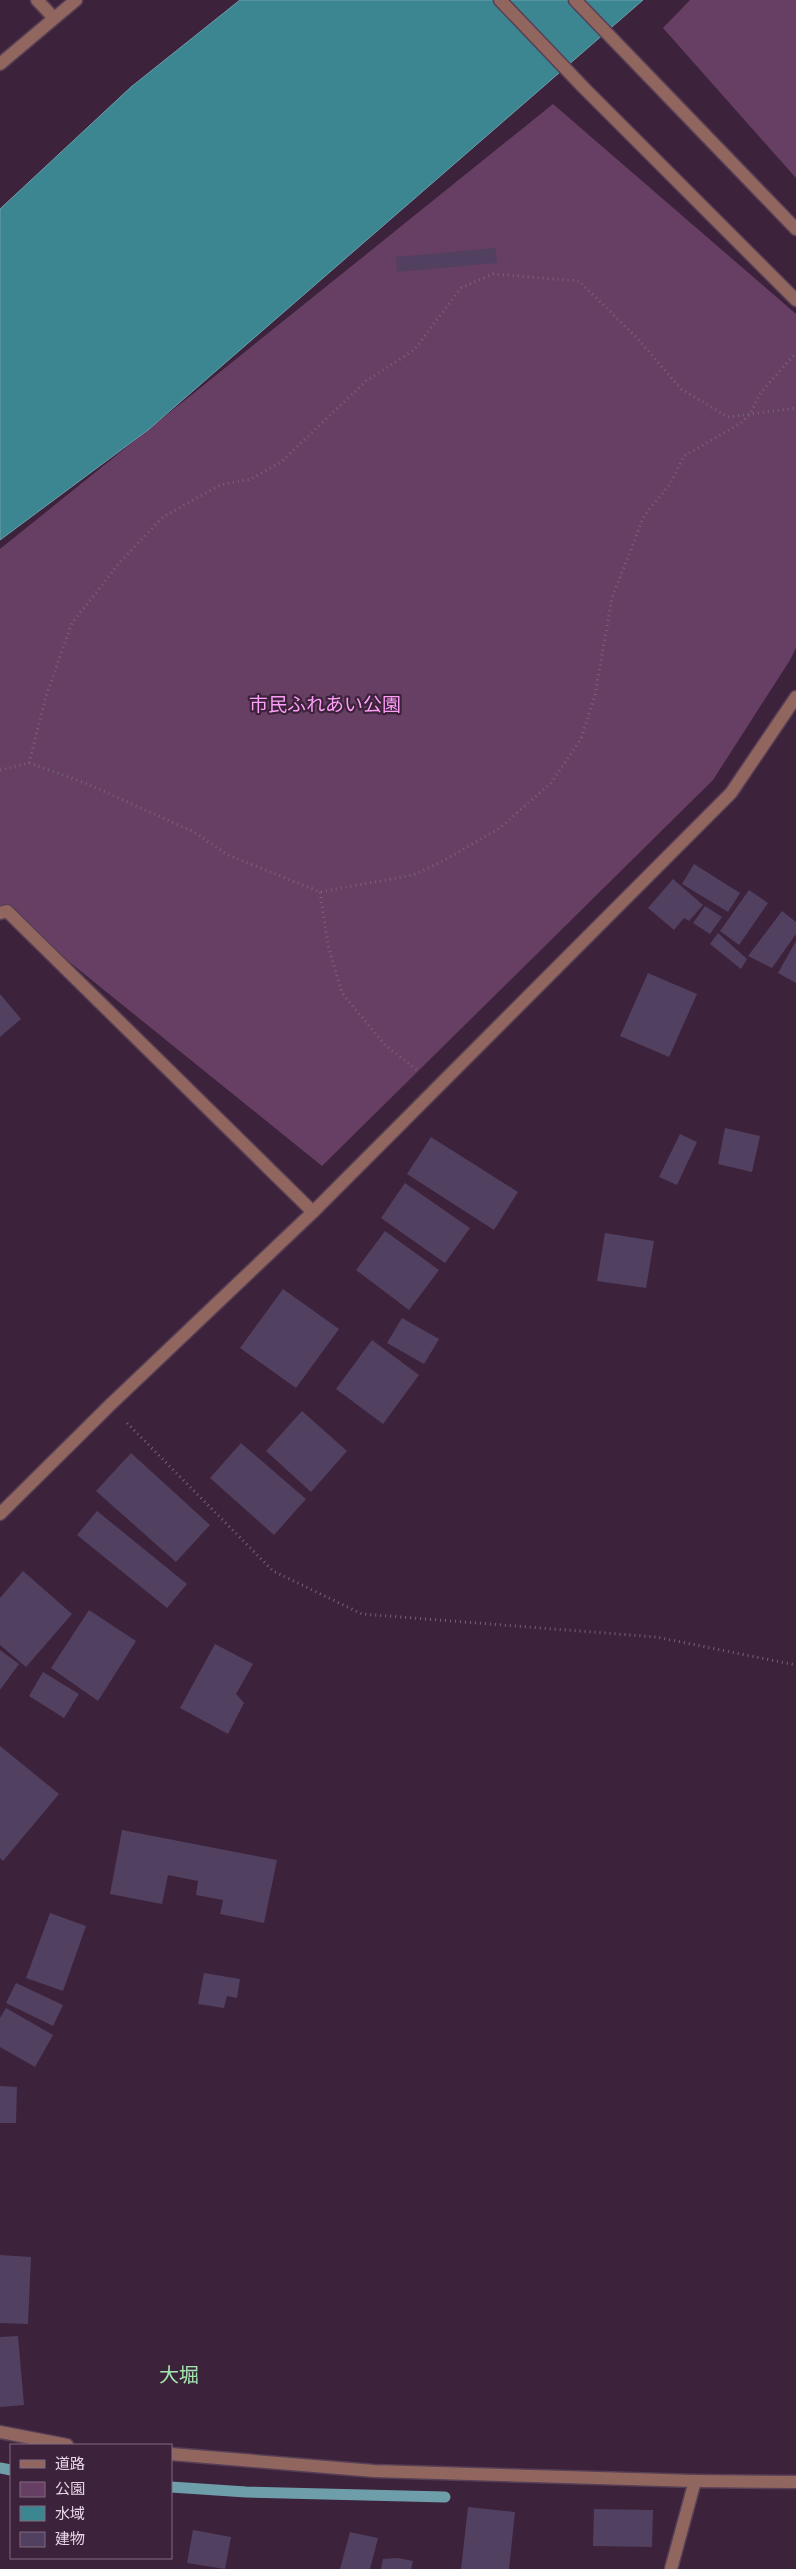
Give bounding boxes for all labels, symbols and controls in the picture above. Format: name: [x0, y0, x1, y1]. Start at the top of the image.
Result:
park label: 市民ふれあい公園: [249, 689, 401, 718]
district label: 大堀: [159, 2359, 199, 2390]
legend: [10, 2444, 172, 2559]
text: 道路: [55, 2452, 85, 2475]
text: 公園: [55, 2477, 85, 2500]
text: 水域: [55, 2502, 85, 2525]
text: 建物: [55, 2527, 85, 2550]

